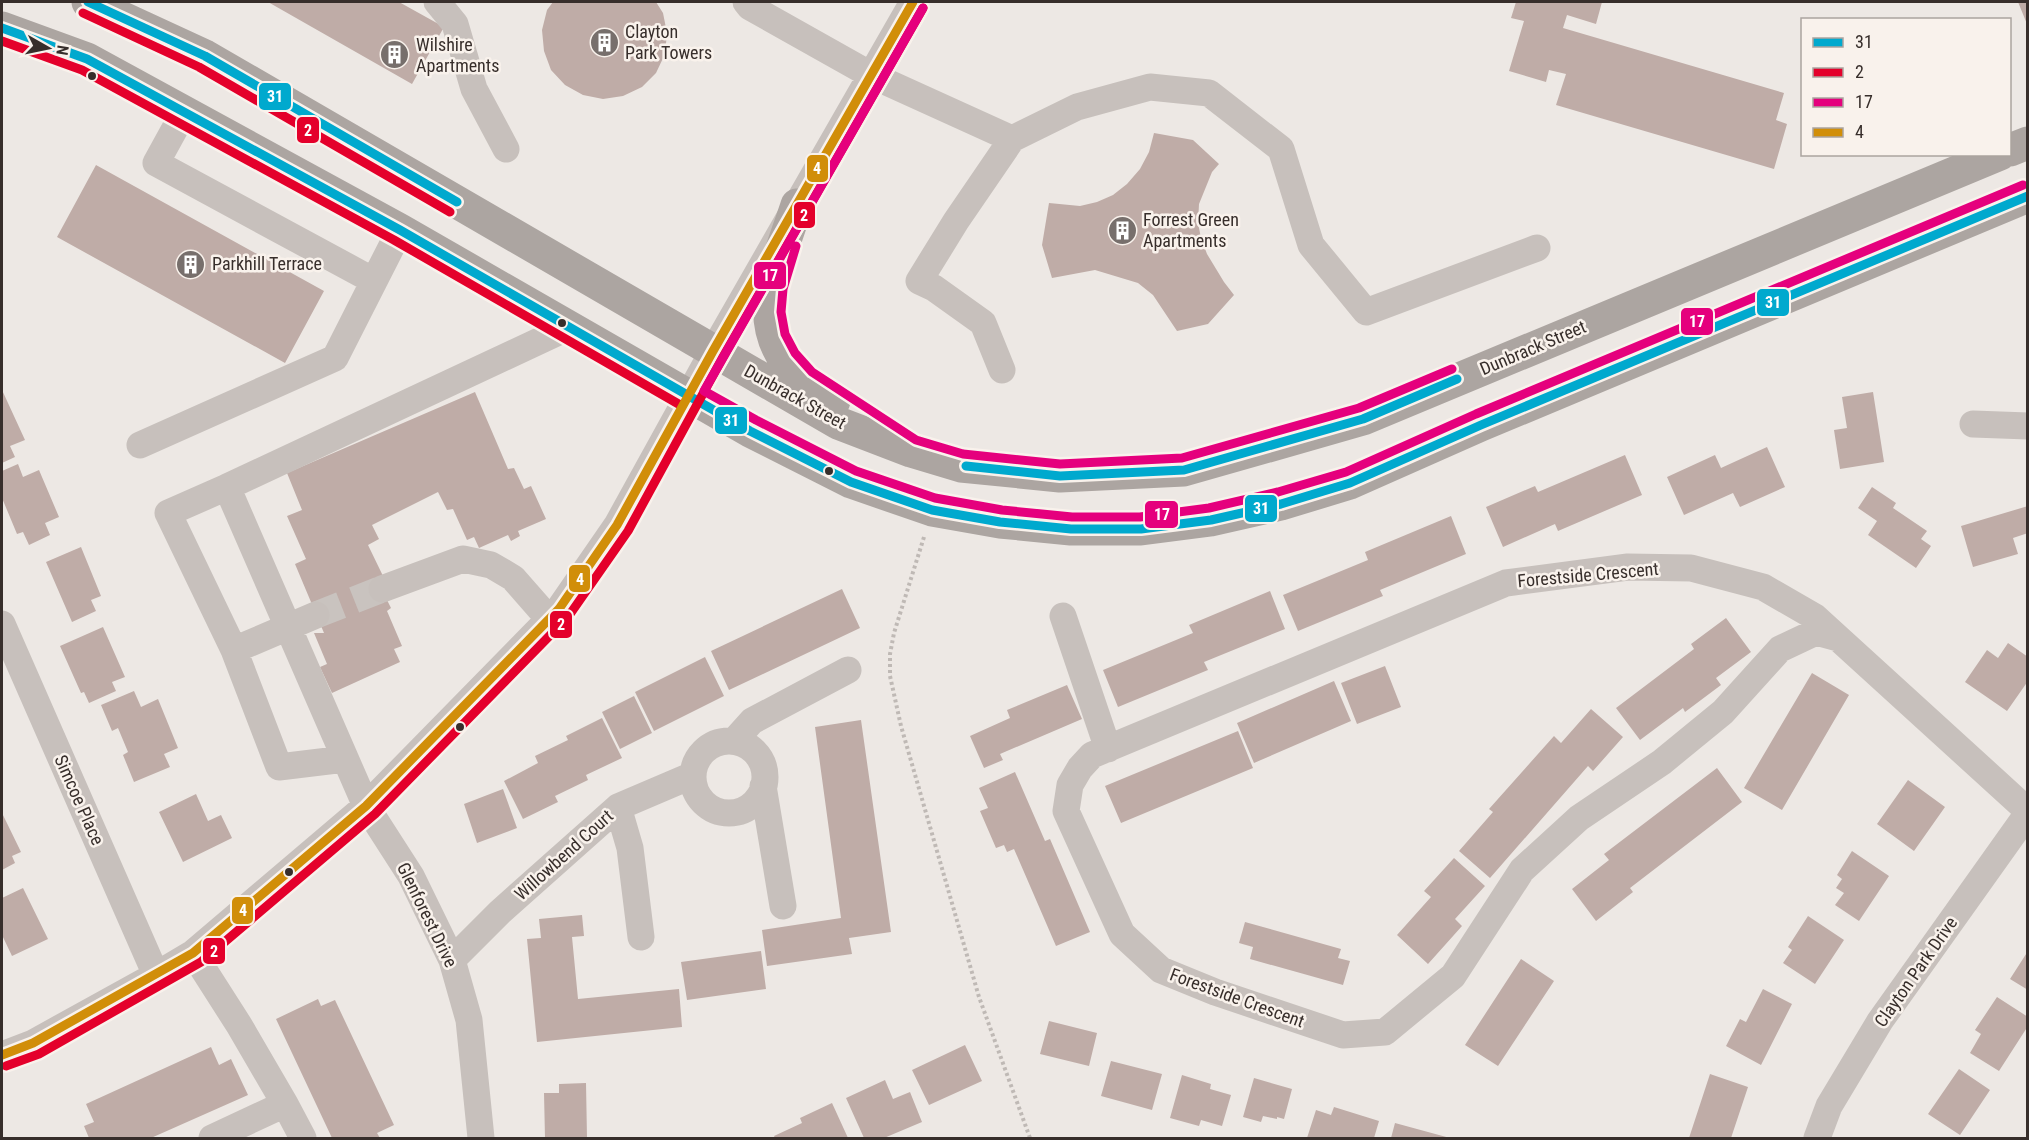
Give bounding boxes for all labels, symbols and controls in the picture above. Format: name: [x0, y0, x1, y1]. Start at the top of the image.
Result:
north arrow: [18, 18, 78, 78]
legend: [1801, 18, 2011, 156]
place label: Clayton Park Towers: [625, 21, 712, 63]
building icon: Clayton Park Towers: [588, 26, 620, 58]
text: 31: [1855, 31, 1873, 52]
place label: Wilshire Apartments: [416, 34, 499, 76]
building icon: Wilshire Apartments: [379, 39, 411, 71]
text: N: [52, 44, 72, 57]
text: 2: [1855, 61, 1864, 82]
unlabelled marker: [86, 70, 98, 82]
line badge: 31: [258, 82, 292, 111]
text: 31: [267, 87, 283, 106]
text: 17: [1855, 91, 1873, 112]
line badge: 2: [296, 116, 320, 144]
text: 2: [304, 121, 312, 140]
text: 4: [1855, 121, 1864, 142]
line badge: 4: [806, 154, 829, 183]
text: 4: [813, 159, 821, 178]
line badge: 2: [793, 201, 816, 229]
text: 2: [800, 206, 808, 225]
place label: Forrest Green Apartments: [1143, 209, 1239, 251]
building icon: Forrest Green Apartments: [1106, 214, 1138, 246]
building icon: Parkhill Terrace: [175, 248, 207, 280]
place label: Parkhill Terrace: [212, 253, 322, 274]
line badge: 17: [753, 261, 787, 290]
text: 17: [762, 266, 778, 285]
line badge: 31: [1756, 288, 1790, 317]
text: 31: [1765, 293, 1781, 312]
line badge: 17: [1680, 307, 1714, 336]
text: 17: [1689, 312, 1705, 331]
street label: Dunbrack Street: [1477, 316, 1589, 379]
unlabelled marker: [556, 317, 568, 329]
street label: Dunbrack Street: [741, 360, 850, 433]
line badge: 31: [714, 406, 748, 435]
text: 31: [723, 411, 739, 430]
unlabelled marker: [823, 465, 835, 477]
line badge: 31: [1244, 494, 1278, 523]
text: 31: [1253, 499, 1269, 518]
line badge: 17: [1144, 500, 1179, 529]
text: 17: [1154, 505, 1170, 524]
street label: Forestside Crescent: [1517, 558, 1659, 591]
line badge: 4: [568, 564, 591, 593]
text: 4: [576, 570, 584, 589]
line badge: 2: [549, 610, 573, 639]
text: 2: [557, 615, 565, 634]
unlabelled marker: [454, 721, 466, 733]
street label: Simcoe Place: [50, 751, 109, 848]
street label: Willowbend Court: [510, 805, 617, 904]
street label: Glenforest Drive: [393, 859, 462, 971]
unlabelled marker: [283, 866, 295, 878]
line badge: 4: [231, 896, 254, 925]
text: 4: [239, 901, 247, 920]
street label: Clayton Park Drive: [1870, 913, 1961, 1031]
line badge: 2: [202, 937, 226, 965]
text: 2: [210, 942, 218, 961]
street label: Forestside Crescent: [1167, 963, 1307, 1032]

